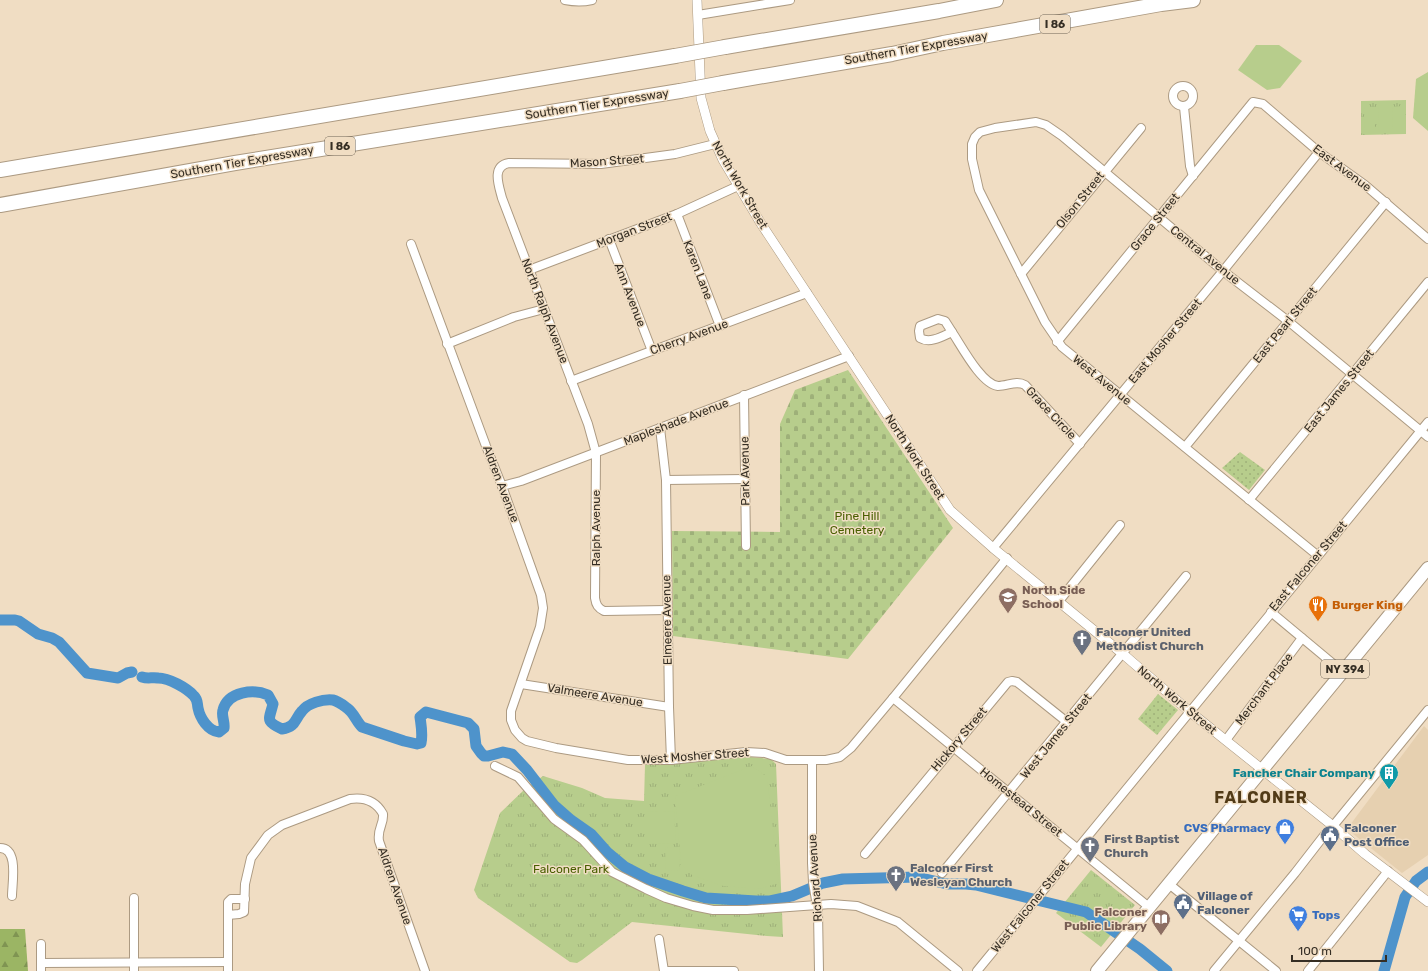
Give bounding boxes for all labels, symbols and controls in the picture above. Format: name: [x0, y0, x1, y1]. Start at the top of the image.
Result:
road number: I 86: [1040, 15, 1070, 33]
street label: Southern Tier Expressway: [843, 28, 989, 68]
street label: Southern Tier Expressway: [524, 86, 670, 122]
road number: I 86: [325, 137, 355, 155]
street label: North Work Street: [709, 139, 771, 232]
street label: Southern Tier Expressway: [169, 142, 315, 182]
street label: East Avenue: [1310, 142, 1374, 195]
street label: Mason Street: [570, 151, 645, 171]
street label: Olson Street: [1053, 169, 1107, 231]
street label: Grace Street: [1127, 190, 1183, 254]
street label: Morgan Street: [594, 209, 674, 251]
street label: Central Avenue: [1167, 223, 1243, 287]
street label: Karen Lane: [680, 238, 716, 302]
street label: North Ralph Avenue: [519, 257, 572, 366]
street label: Ann Avenue: [611, 261, 649, 329]
street label: East Pearl Street: [1250, 284, 1320, 366]
street label: East Mosher Street: [1126, 296, 1205, 386]
street label: Cherry Avenue: [648, 316, 730, 358]
street label: East James Street: [1301, 346, 1377, 435]
street label: West Avenue: [1070, 352, 1134, 408]
street label: Grace Circle: [1023, 384, 1079, 443]
street label: Mapleshade Avenue: [621, 395, 731, 449]
street label: North Work Street: [882, 412, 948, 503]
street label: Park Avenue: [737, 436, 753, 506]
street label: Aldren Avenue: [480, 444, 522, 525]
street label: Ralph Avenue: [589, 489, 603, 566]
park label: Pine Hill Cemetery: [830, 509, 885, 537]
street label: East Falconer Street: [1266, 518, 1350, 614]
street label: Elmeere Avenue: [659, 575, 675, 665]
place label: North Side School: [1022, 583, 1085, 611]
school or university icon: North Side School: [997, 586, 1019, 614]
restaurant icon: Burger King: [1307, 594, 1329, 622]
place label: Burger King: [1332, 598, 1403, 612]
place label: Falconer United Methodist Church: [1096, 625, 1204, 653]
church icon: Falconer United Methodist Church: [1071, 628, 1093, 656]
street label: Merchant Place: [1232, 650, 1296, 728]
road number: NY 394: [1321, 660, 1369, 678]
street label: North Work Street: [1135, 663, 1220, 737]
street label: Valmeere Avenue: [546, 681, 644, 710]
street label: West James Street: [1017, 691, 1095, 781]
street label: Hickory Street: [928, 704, 990, 774]
street label: West Mosher Street: [640, 745, 750, 767]
building icon: Fancher Chair Company: [1378, 762, 1400, 790]
street label: Homestead Street: [977, 765, 1065, 840]
place label: Fancher Chair Company: [1233, 766, 1375, 780]
district label: FALCONER: [1214, 788, 1308, 807]
shop icon: CVS Pharmacy: [1274, 817, 1296, 845]
place label: CVS Pharmacy: [1184, 821, 1271, 835]
place label: Falconer Post Office: [1344, 821, 1409, 849]
public building icon: Falconer Post Office: [1319, 824, 1341, 852]
place label: First Baptist Church: [1104, 832, 1180, 860]
street label: Richard Avenue: [805, 834, 825, 922]
church icon: First Baptist Church: [1079, 835, 1101, 863]
street label: Aldren Avenue: [375, 845, 415, 927]
street label: West Falconer Street: [988, 856, 1072, 955]
place label: Falconer First Wesleyan Church: [910, 861, 1012, 889]
park label: Falconer Park: [533, 862, 610, 876]
church icon: Falconer First Wesleyan Church: [885, 864, 907, 892]
place label: Village of Falconer: [1197, 889, 1253, 917]
public building icon: Village of Falconer: [1172, 892, 1194, 920]
supermarket icon: Tops: [1287, 904, 1309, 932]
place label: Falconer Public Library: [1064, 905, 1148, 933]
library icon: Falconer Public Library: [1150, 908, 1172, 936]
place label: Tops: [1312, 908, 1340, 922]
scale bar: [1292, 937, 1386, 963]
text: 100 m: [1298, 944, 1332, 958]

